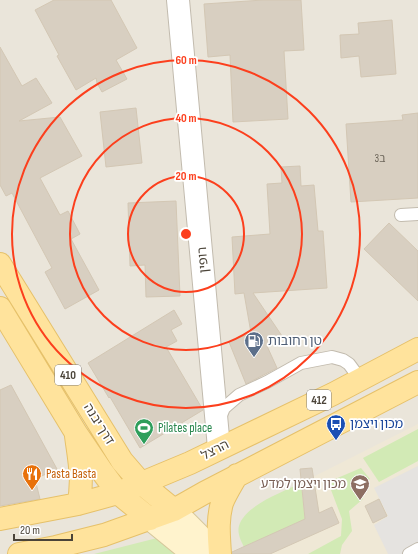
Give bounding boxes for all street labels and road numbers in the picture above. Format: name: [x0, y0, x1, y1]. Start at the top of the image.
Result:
street label: רופין: [194, 246, 212, 274]
road number: 410: [55, 365, 81, 385]
road number: 412: [307, 390, 331, 410]
street label: דרך יבנה: [80, 400, 118, 448]
street label: הרצל: [198, 436, 232, 464]

